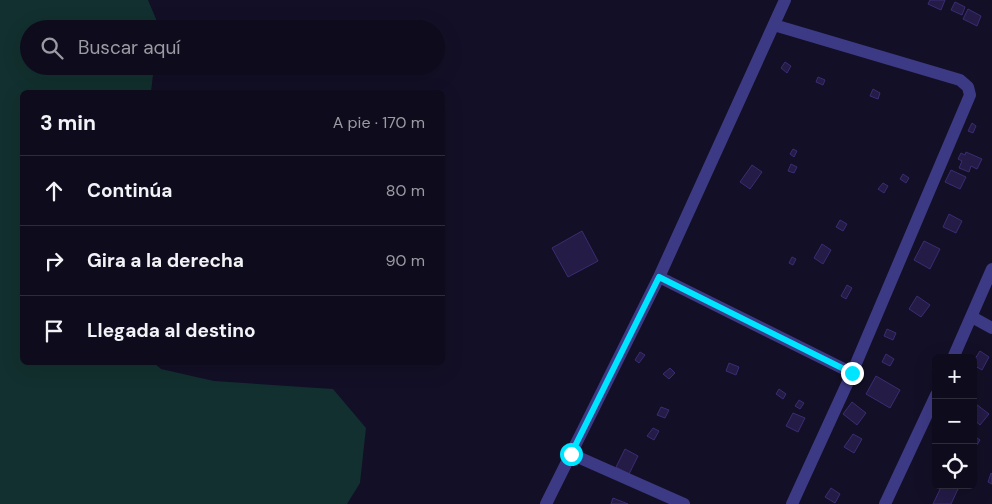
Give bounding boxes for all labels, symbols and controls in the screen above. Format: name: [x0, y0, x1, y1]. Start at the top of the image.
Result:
search box: [20, 20, 445, 75]
icon: search: [38, 34, 66, 62]
text: Buscar aquí: [78, 35, 181, 60]
text: 3 min: [40, 109, 96, 137]
text: A pie · 170 m: [333, 112, 425, 133]
icon: ahead: [40, 177, 68, 205]
text: Continúa: [87, 178, 172, 203]
text: 80 m: [386, 180, 425, 201]
icon: right: [40, 247, 68, 275]
text: Gira a la derecha: [87, 248, 244, 273]
text: 90 m: [385, 250, 425, 271]
icon: arrive: [40, 317, 68, 345]
text: Llegada al destino: [87, 318, 256, 343]
map controls: [932, 354, 977, 489]
button: +: [932, 354, 977, 399]
route end: [841, 362, 864, 385]
button: −: [932, 399, 977, 444]
route start: [560, 443, 583, 466]
button: locate: [932, 444, 977, 489]

